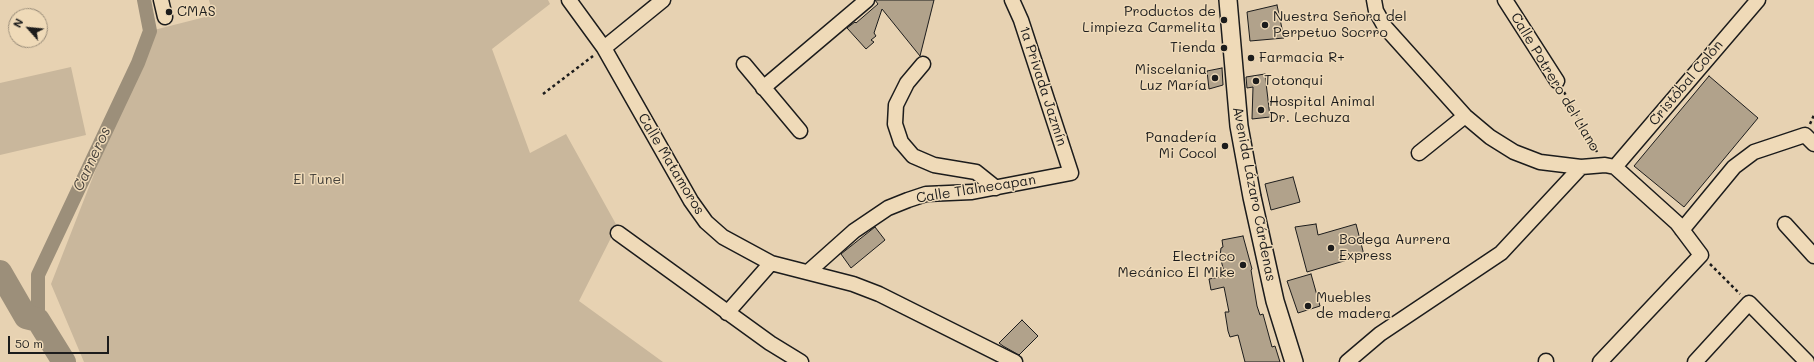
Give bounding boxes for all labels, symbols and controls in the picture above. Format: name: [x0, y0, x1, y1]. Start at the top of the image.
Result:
place label: CMAS: [177, 4, 216, 20]
place label: Productos de Limpieza Carmelita: [1082, 4, 1216, 36]
marker: CMAS: [164, 7, 174, 17]
north arrow: [8, 8, 48, 48]
place label: Nuestra Señora del Perpetuo Socrro: [1273, 9, 1407, 42]
street label: Calle Potrero del Llano: [1507, 10, 1603, 154]
marker: Productos de Limpieza Carmelita: [1219, 15, 1229, 25]
text: N: [9, 16, 26, 30]
marker: Nuestra Señora del Perpetuo Socrro: [1260, 20, 1270, 30]
street label: 1a Privada Jazmín: [1016, 24, 1070, 148]
street label: Cristóbal Colón: [1645, 37, 1727, 129]
place label: Tienda: [1170, 40, 1216, 56]
marker: Tienda: [1219, 43, 1229, 53]
place label: Farmacia R+: [1259, 50, 1345, 66]
marker: Farmacia R+: [1246, 53, 1256, 63]
place label: Miscelania Luz María: [1135, 62, 1207, 94]
marker: Miscelania Luz María: [1210, 73, 1220, 83]
place label: Totonqui: [1264, 73, 1323, 89]
marker: Totonqui: [1251, 76, 1261, 86]
place label: Hospital Animal Dr. Lechuza: [1269, 94, 1375, 126]
street label: Avenida Lázaro Cárdenas: [1229, 105, 1279, 283]
marker: Hospital Animal Dr. Lechuza: [1256, 105, 1266, 115]
street label: Calle Matamoros: [634, 110, 708, 218]
water label: Carneros: [69, 124, 115, 194]
place label: Panadería Mi Cocol: [1146, 130, 1217, 162]
marker: Panadería Mi Cocol: [1220, 141, 1230, 151]
street label: Calle Tlalnecapan: [915, 171, 1037, 207]
park label: El Tunel: [293, 172, 345, 188]
place label: Bodega Aurrera Express: [1339, 232, 1451, 264]
marker: Bodega Aurrera Express: [1326, 243, 1336, 253]
place label: Electrico Mecánico El Mike: [1118, 249, 1235, 282]
marker: Electrico Mecánico El Mike: [1238, 260, 1248, 270]
place label: Muebles de madera: [1316, 290, 1391, 322]
marker: Muebles de madera: [1303, 301, 1313, 311]
scale bar: [10, 328, 111, 354]
text: 50 m: [15, 335, 43, 351]

